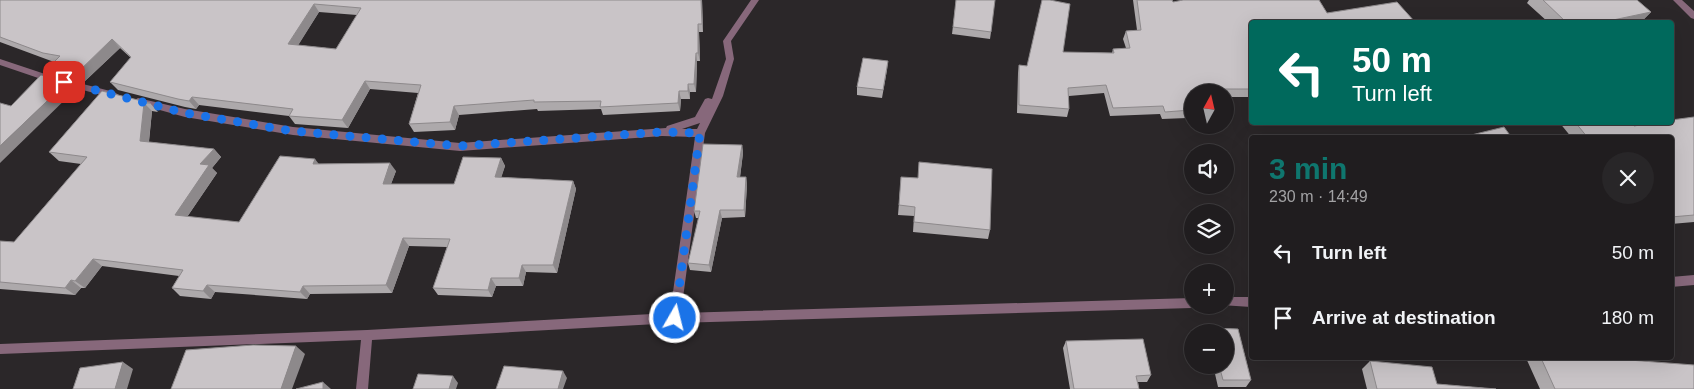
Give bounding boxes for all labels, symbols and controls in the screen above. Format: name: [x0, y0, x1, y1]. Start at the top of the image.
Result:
icon: left: [1269, 40, 1334, 105]
text: 50 m: [1352, 40, 1432, 79]
pin: [43, 61, 85, 103]
icon: arrive: [50, 68, 78, 96]
text: Turn left: [1352, 81, 1432, 106]
north arrow: [1184, 84, 1234, 134]
map controls: [1184, 84, 1234, 374]
button: sound: [1184, 144, 1234, 194]
text: 3 min: [1269, 152, 1347, 185]
button: close: [1602, 152, 1654, 204]
text: 230 m · 14:49: [1269, 188, 1368, 205]
button: layers: [1184, 204, 1234, 254]
icon: left: [1269, 239, 1297, 267]
text: Turn left: [1312, 242, 1387, 263]
text: 50 m: [1612, 242, 1654, 263]
button: +: [1184, 264, 1234, 314]
position arrow: [648, 291, 700, 343]
icon: arrive: [1269, 304, 1297, 332]
text: Arrive at destination: [1312, 307, 1496, 328]
text: 180 m: [1601, 307, 1654, 328]
button: −: [1184, 324, 1234, 374]

